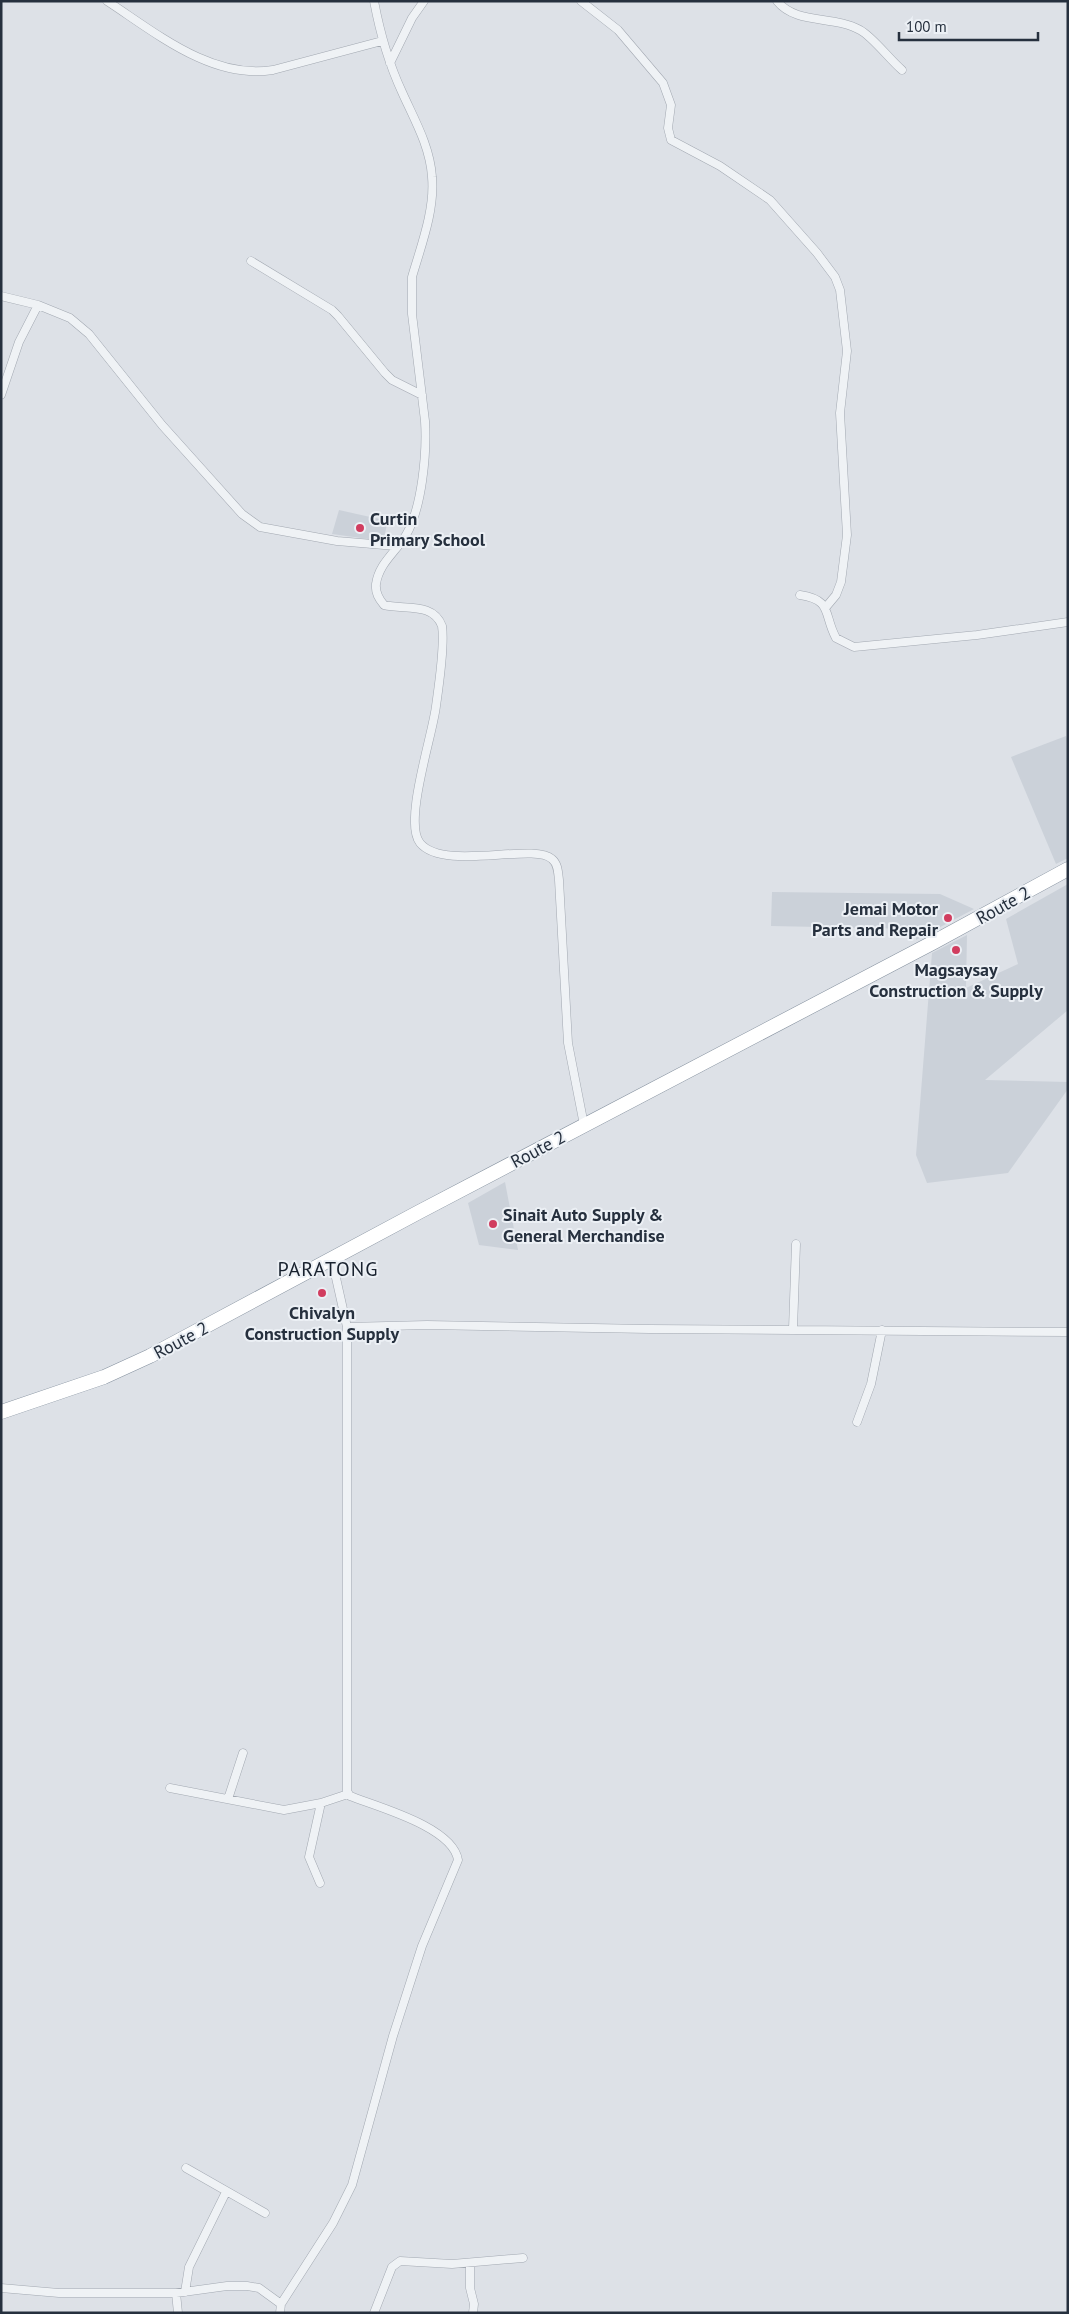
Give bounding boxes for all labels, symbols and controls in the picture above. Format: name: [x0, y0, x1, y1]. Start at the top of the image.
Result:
scale bar: [899, 10, 1038, 42]
text: 100 m: [906, 17, 947, 36]
place label: Curtin Primary School: [370, 507, 486, 551]
marker: Curtin Primary School: [354, 522, 366, 534]
street label: Route 2: [972, 881, 1034, 929]
place label: Jemai Motor Parts and Repair: [812, 897, 939, 941]
marker: Jemai Motor Parts and Repair: [942, 912, 954, 924]
marker: Magsaysay Construction & Supply: [950, 944, 962, 956]
place label: Magsaysay Construction & Supply: [869, 958, 1043, 1002]
street label: Route 2: [507, 1125, 569, 1173]
place label: Sinait Auto Supply & General Merchandise: [503, 1203, 665, 1247]
marker: Sinait Auto Supply & General Merchandise: [487, 1218, 499, 1230]
district label: PARATONG: [278, 1256, 378, 1282]
marker: Chivalyn Construction Supply: [316, 1287, 328, 1299]
place label: Chivalyn Construction Supply: [245, 1301, 400, 1345]
street label: Route 2: [150, 1316, 212, 1364]

